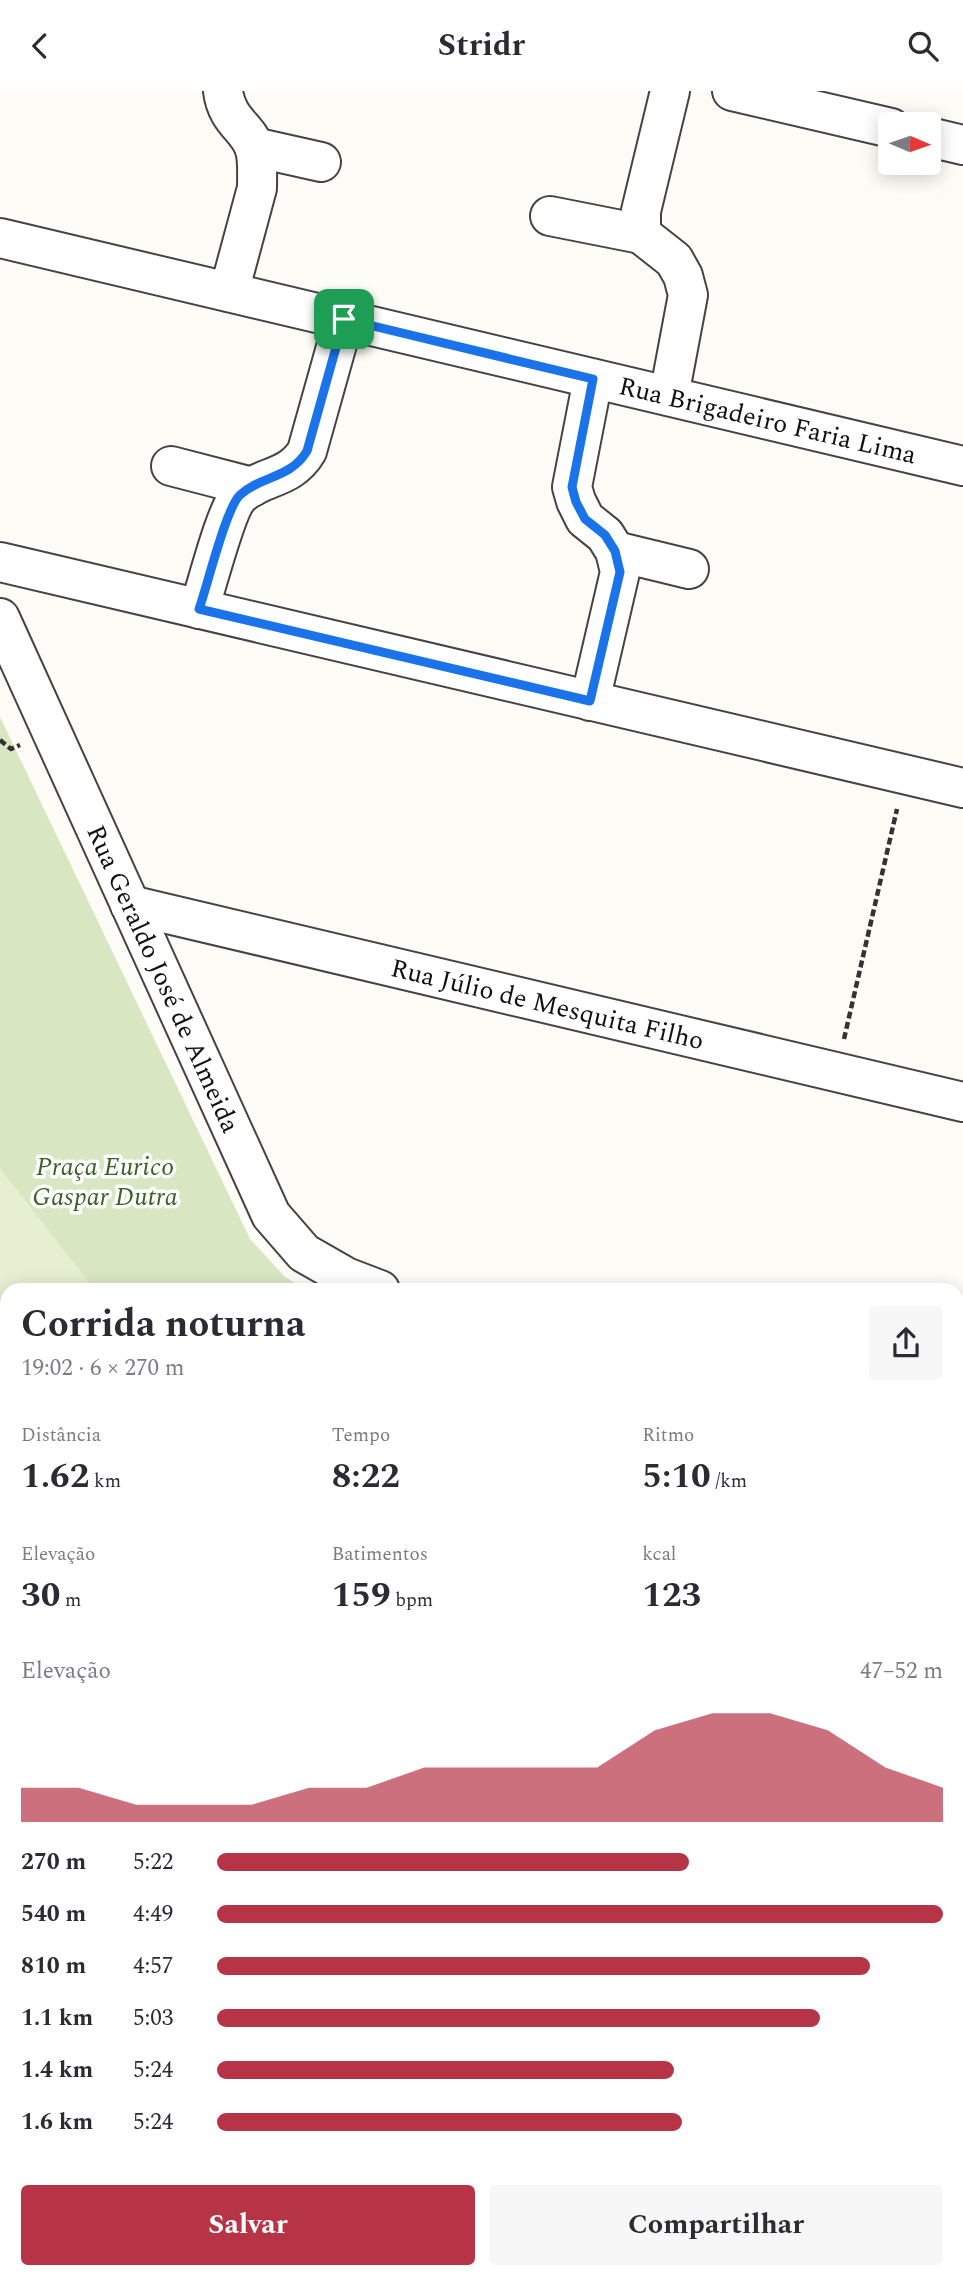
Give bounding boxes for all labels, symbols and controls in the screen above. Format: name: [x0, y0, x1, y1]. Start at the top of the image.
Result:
text: Stridr: [438, 21, 525, 70]
icon: back: [21, 27, 59, 65]
icon: search: [904, 27, 942, 65]
north arrow: [878, 112, 942, 175]
map controls: [878, 112, 941, 175]
pin: [314, 289, 374, 349]
icon: arrive: [325, 300, 363, 338]
street label: Rua Brigadeiro Faria Lima: [615, 366, 921, 475]
street label: Rua Geraldo José de Almeida: [75, 818, 250, 1140]
street label: Rua Júlio de Mesquita Filho: [387, 948, 708, 1061]
park label: Praça Eurico Gaspar Dutra: [32, 1147, 178, 1217]
text: Corrida noturna: [21, 1296, 305, 1354]
button: share: [869, 1306, 943, 1380]
text: 19:02 · 6 × 270 m: [21, 1351, 185, 1386]
text: Distância: [21, 1421, 101, 1450]
text: Tempo: [332, 1421, 390, 1450]
text: Ritmo: [642, 1421, 694, 1450]
text: 1.62: [21, 1450, 89, 1503]
text: 8:22: [332, 1450, 400, 1503]
text: 5:10: [642, 1450, 711, 1503]
text: km: [89, 1467, 121, 1496]
text: /km: [711, 1467, 747, 1496]
text: Elevação: [21, 1540, 95, 1569]
text: Batimentos: [332, 1540, 428, 1569]
text: kcal: [642, 1540, 676, 1569]
text: 30: [21, 1569, 60, 1622]
text: 159: [332, 1569, 391, 1622]
text: 123: [642, 1569, 701, 1622]
text: m: [60, 1586, 81, 1615]
text: bpm: [391, 1586, 433, 1615]
text: Elevação: [21, 1654, 111, 1689]
text: 47–52 m: [860, 1654, 943, 1689]
text: 270 m: [21, 1845, 86, 1880]
text: 5:22: [133, 1845, 173, 1880]
text: 540 m: [21, 1897, 86, 1932]
text: 4:49: [133, 1897, 173, 1932]
text: 810 m: [21, 1949, 86, 1984]
text: 4:57: [133, 1949, 173, 1984]
text: 1.1 km: [21, 2001, 93, 2036]
text: 5:03: [133, 2001, 173, 2036]
text: 1.4 km: [21, 2053, 93, 2088]
text: 5:24: [133, 2053, 173, 2088]
text: 1.6 km: [21, 2105, 93, 2140]
text: 5:24: [133, 2105, 173, 2140]
button: Salvar: [21, 2185, 475, 2265]
button: Compartilhar: [489, 2185, 943, 2265]

